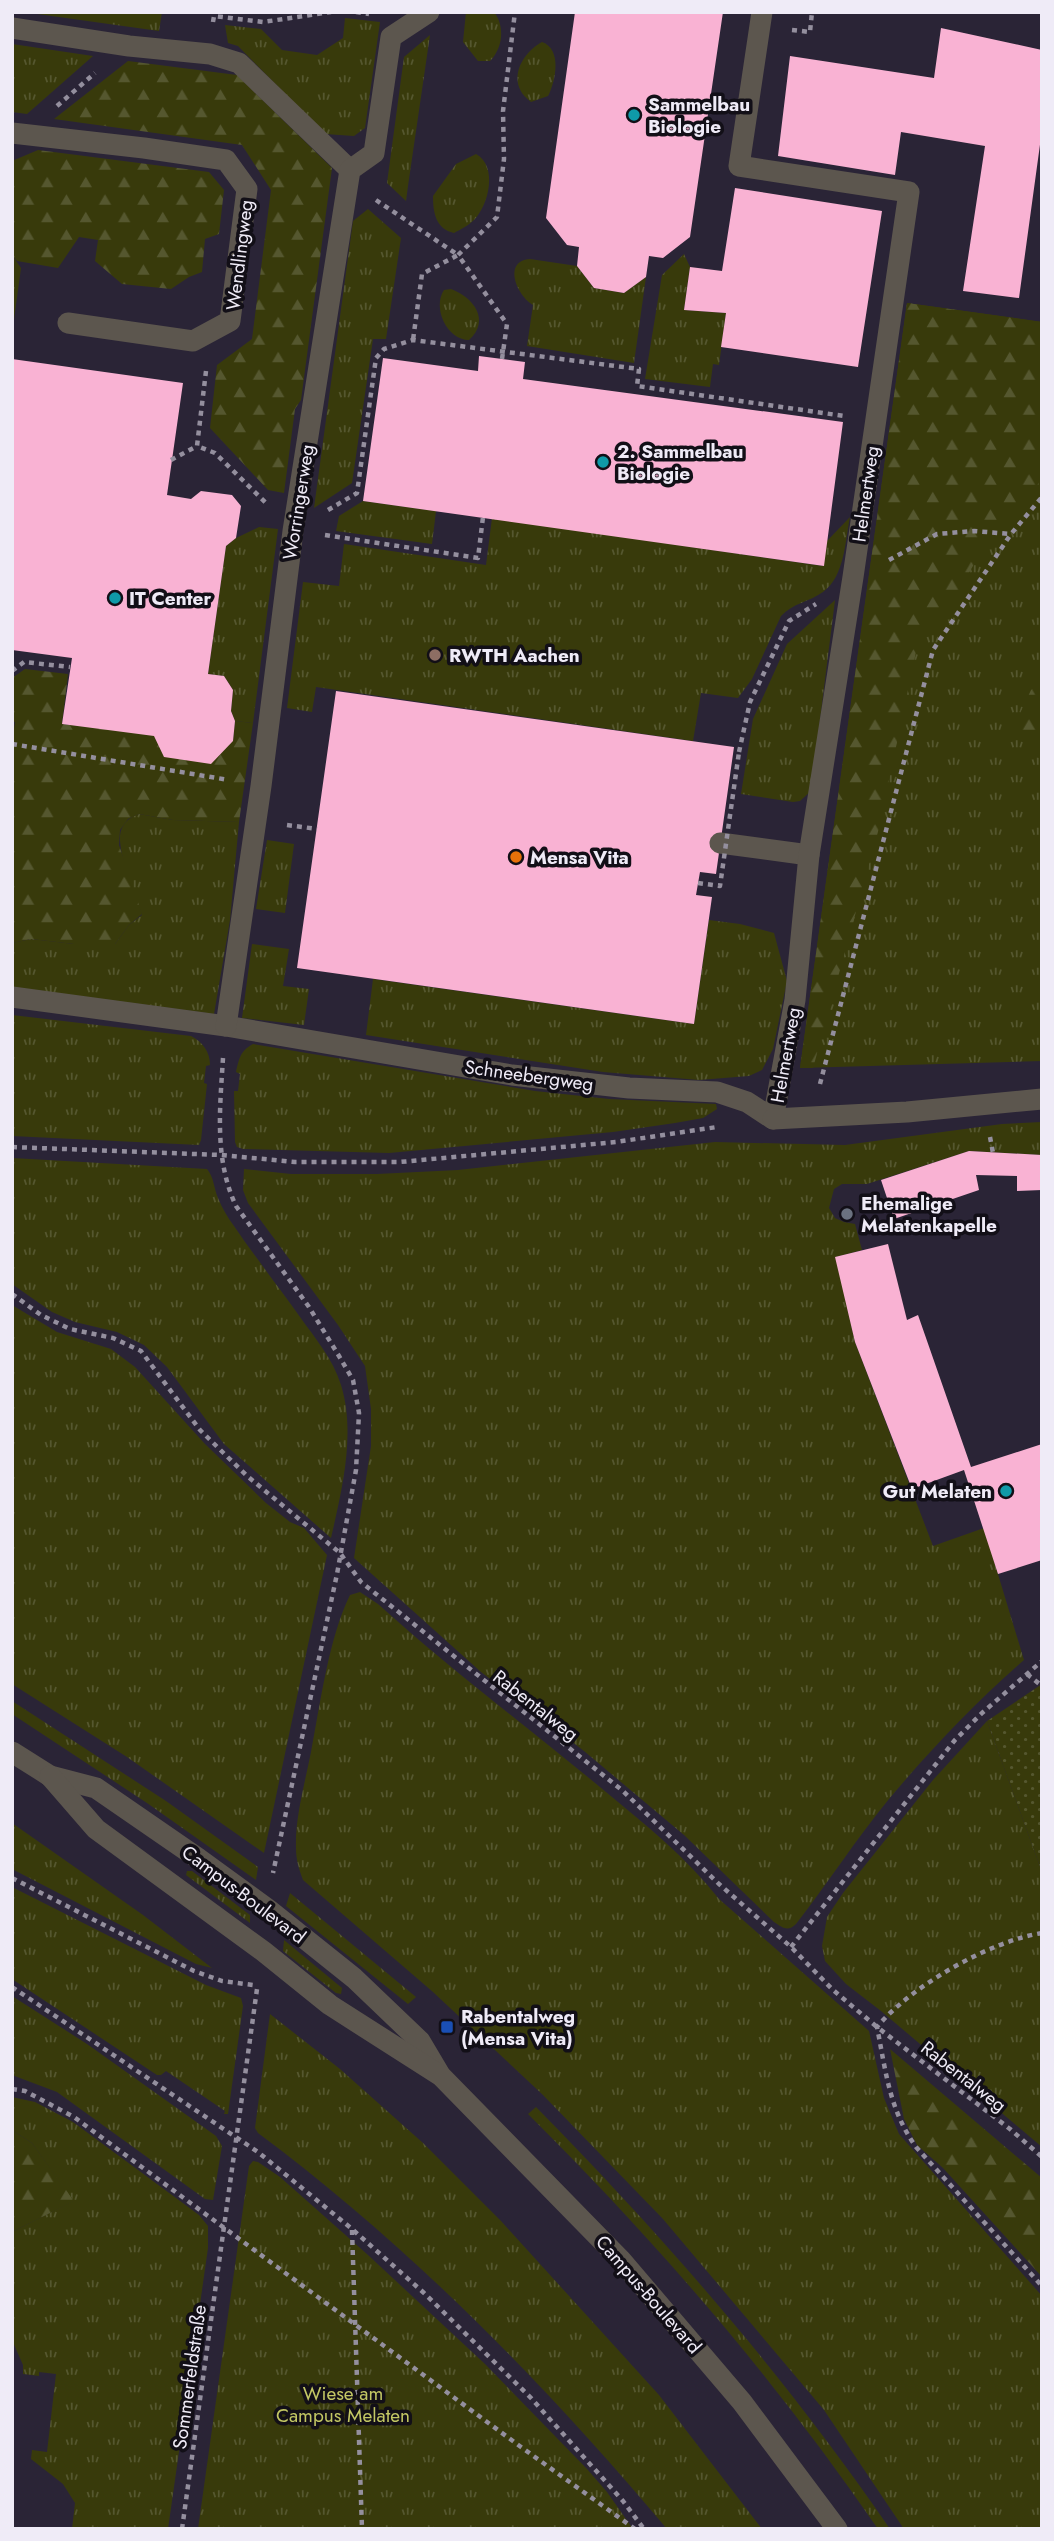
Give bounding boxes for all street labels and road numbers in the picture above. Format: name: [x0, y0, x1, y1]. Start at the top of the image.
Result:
street label: Wendlingweg: [219, 198, 260, 312]
street label: Worringerweg: [276, 442, 321, 562]
street label: Helmertweg: [845, 444, 886, 544]
street label: Helmertweg: [764, 1005, 807, 1105]
street label: Schneebergweg: [463, 1053, 595, 1098]
street label: Rabentalweg: [487, 1663, 584, 1747]
street label: Campus-Boulevard: [176, 1839, 311, 1950]
street label: Rabentalweg: [915, 2034, 1012, 2118]
street label: Campus-Boulevard: [590, 2229, 708, 2359]
street label: Sommerfeldstraße: [166, 2303, 213, 2451]

